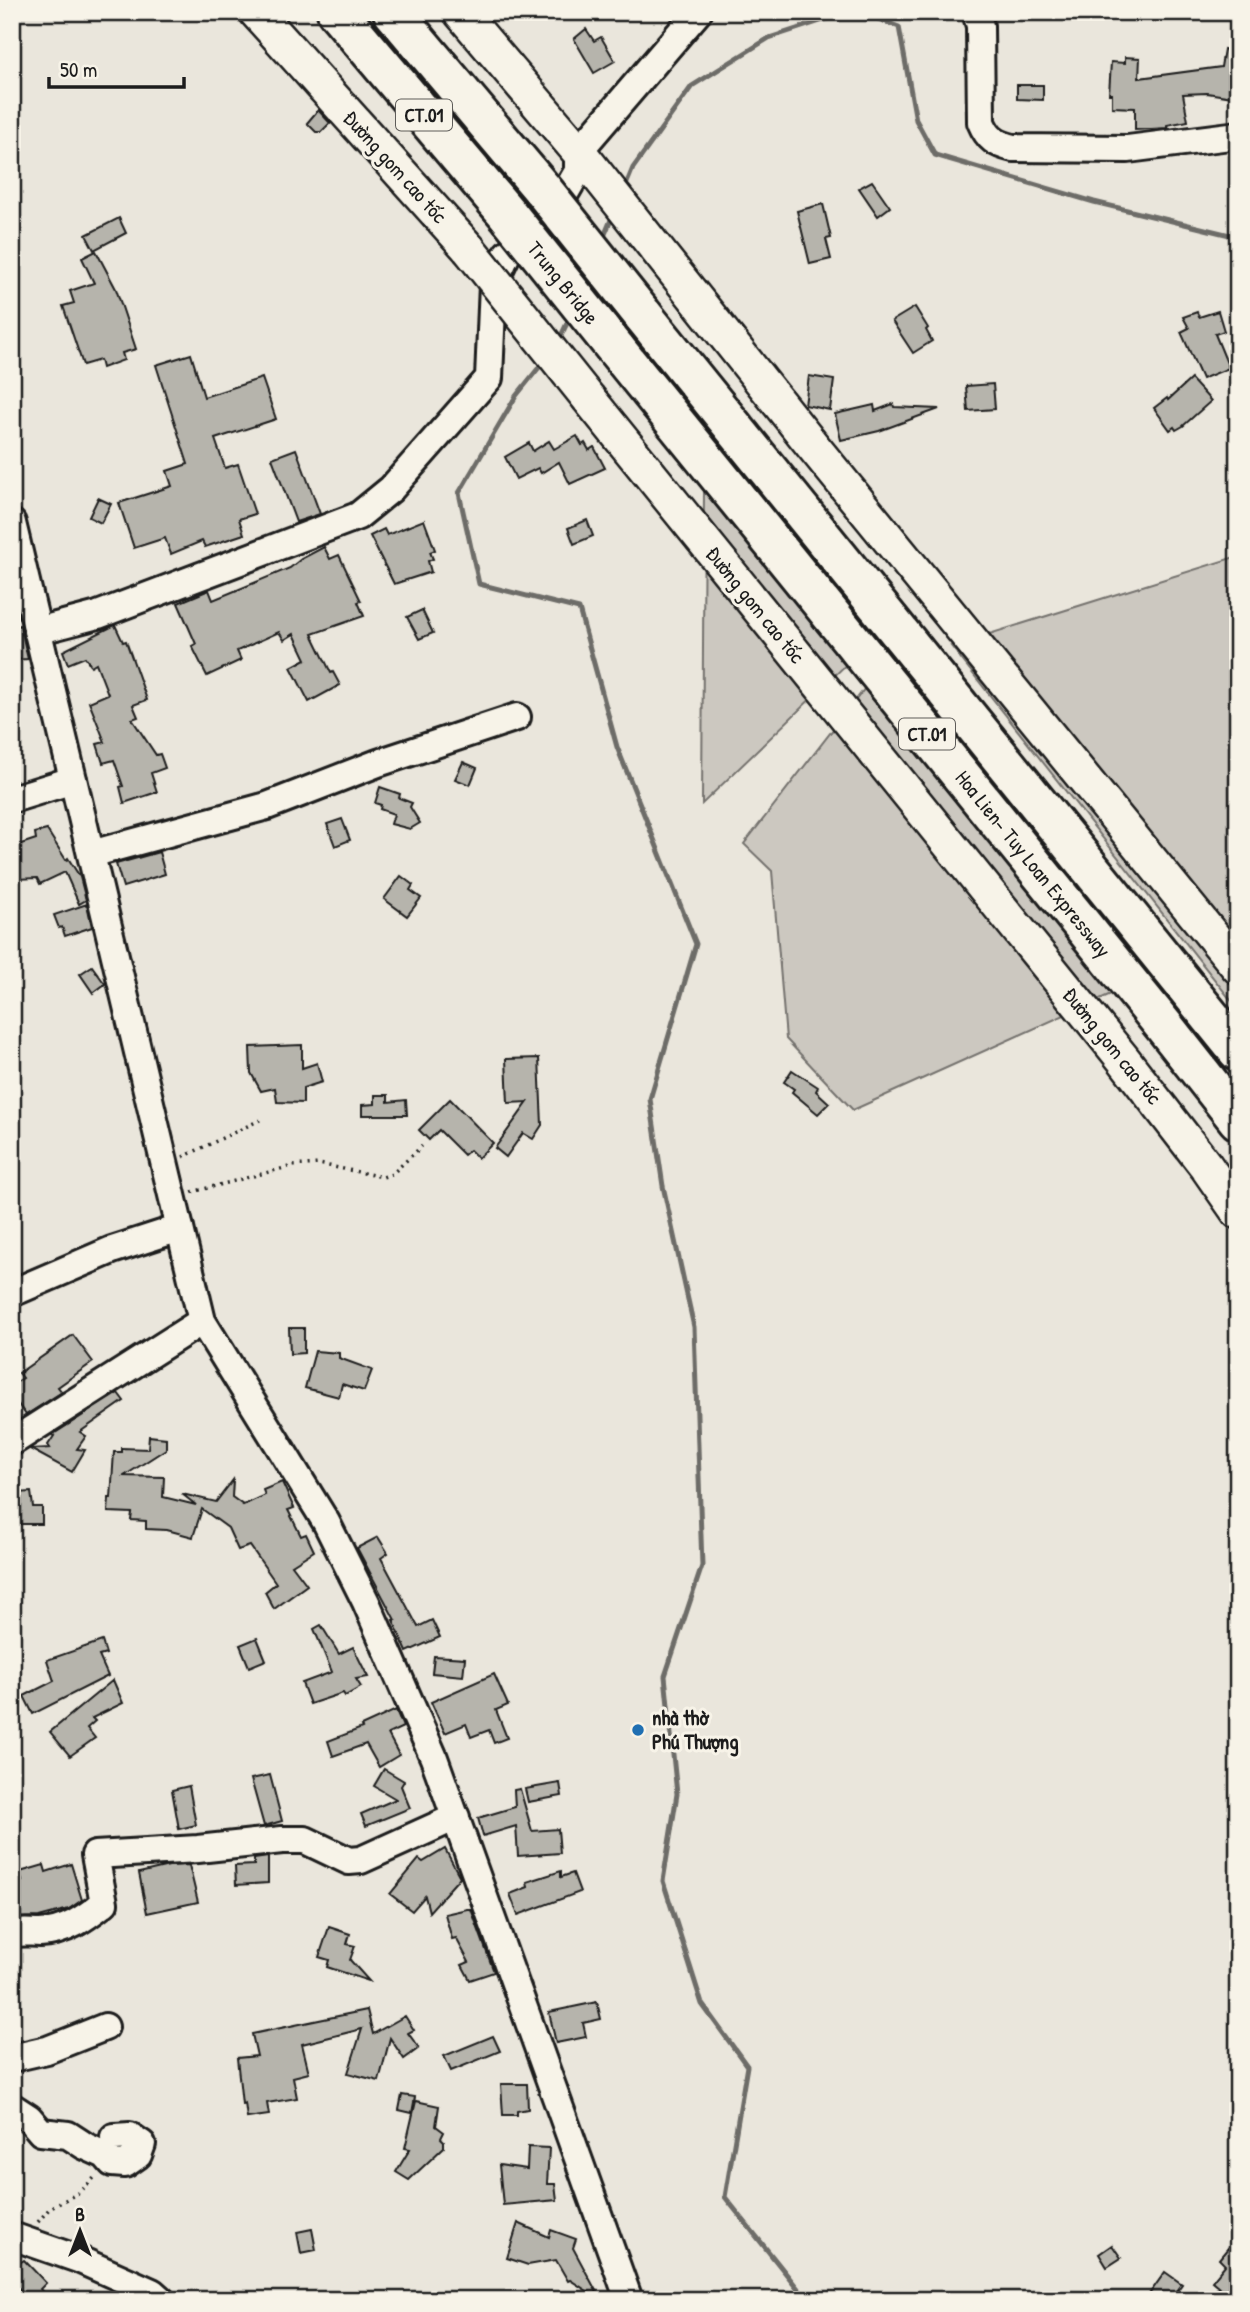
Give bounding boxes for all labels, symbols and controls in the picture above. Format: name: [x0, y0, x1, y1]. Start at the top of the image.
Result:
scale bar: [49, 46, 184, 90]
text: 50 m: [60, 55, 97, 84]
road number: CT.01: [396, 99, 452, 130]
street label: Đường gom cao tốc: [337, 104, 454, 230]
street label: Trung Bridge: [521, 235, 606, 330]
street label: Đường gom cao tốc: [699, 540, 812, 670]
road number: CT.01: [899, 719, 955, 750]
street label: Hoa Lien- Tuy Loan Expressway: [949, 764, 1118, 963]
street label: Đường gom cao tốc: [1056, 981, 1169, 1111]
place label: nhà thờ Phú Thượng: [652, 1703, 739, 1757]
marker: nhà thờ Phú Thượng: [630, 1722, 646, 1738]
north arrow: [46, 2196, 116, 2266]
text: B: [75, 2201, 85, 2227]

